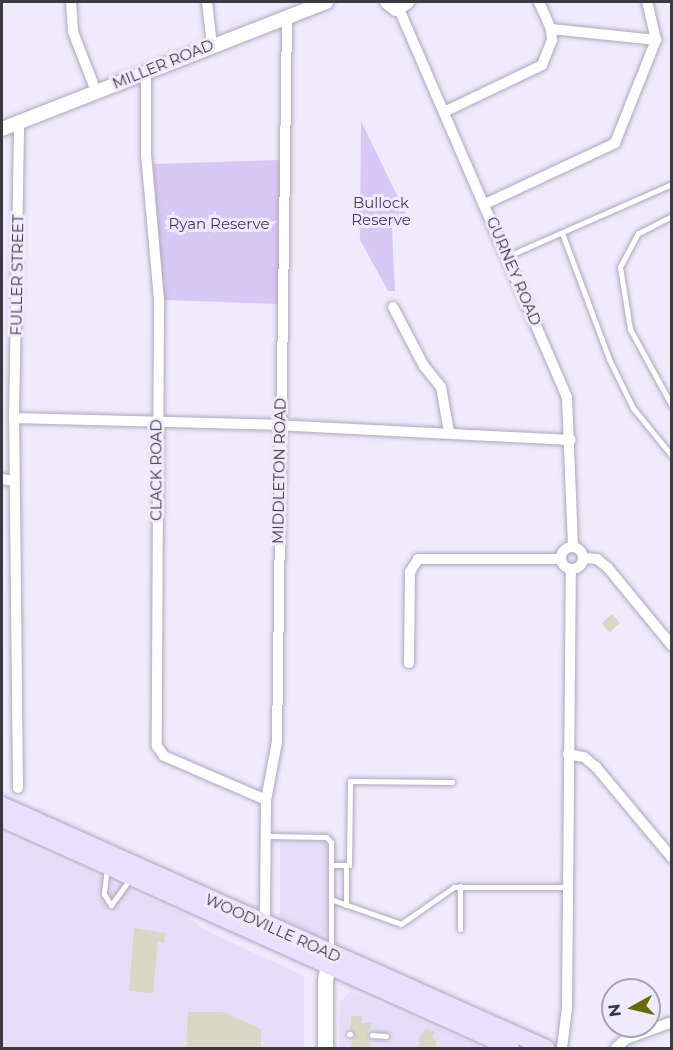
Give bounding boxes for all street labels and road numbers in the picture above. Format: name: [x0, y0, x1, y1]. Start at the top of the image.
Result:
street label: MILLER ROAD: [110, 35, 216, 93]
street label: FULLER STREET: [7, 214, 27, 336]
street label: GURNEY ROAD: [483, 214, 545, 328]
street label: MIDDLETON ROAD: [269, 398, 289, 544]
street label: CLACK ROAD: [147, 419, 165, 521]
street label: WOODVILLE ROAD: [202, 890, 344, 966]

